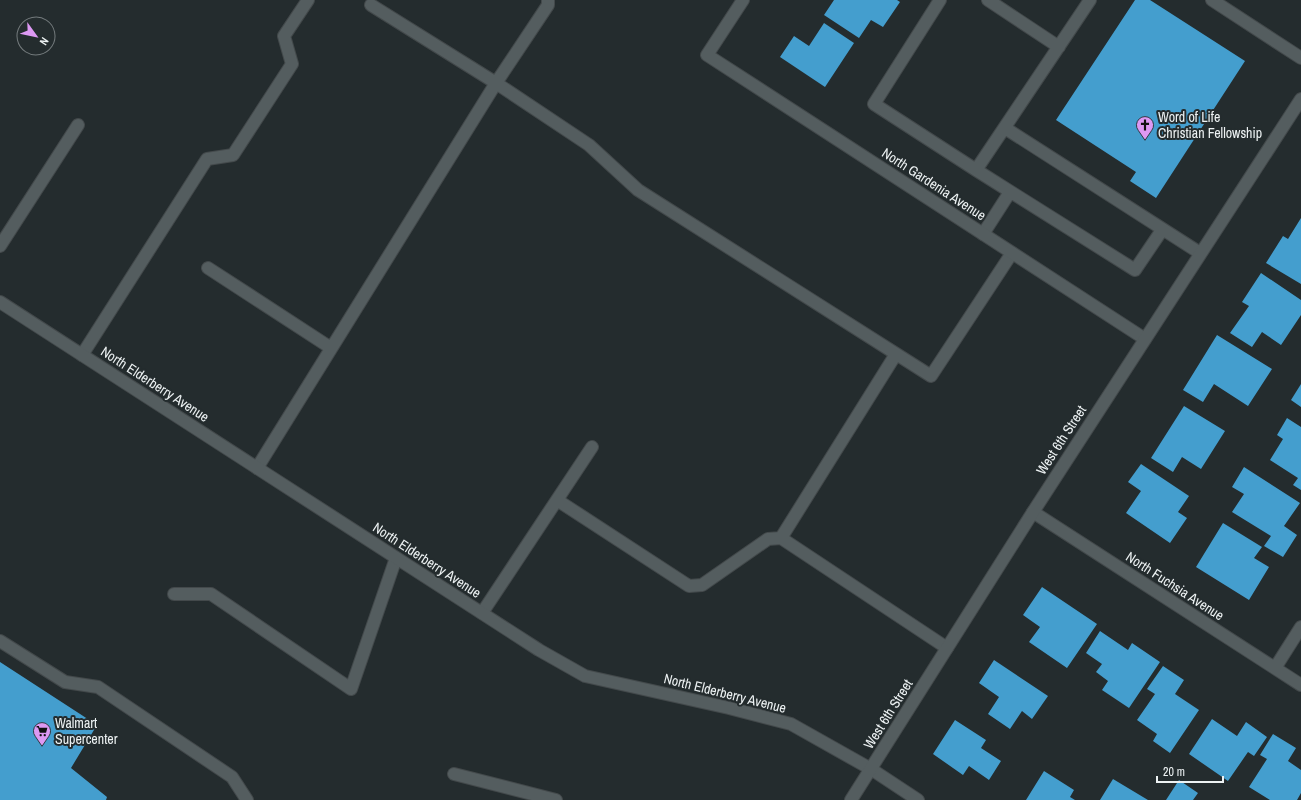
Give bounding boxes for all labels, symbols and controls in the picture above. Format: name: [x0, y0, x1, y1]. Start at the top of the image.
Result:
north arrow: [16, 16, 56, 56]
text: N: [37, 35, 52, 48]
place label: Word of Life Christian Fellowship: [1158, 108, 1262, 142]
church icon: Word of Life Christian Fellowship: [1135, 115, 1155, 140]
street label: North Gardenia Avenue: [879, 144, 989, 224]
street label: North Elderberry Avenue: [97, 342, 213, 426]
street label: West 6th Street: [1032, 402, 1090, 478]
street label: North Elderberry Avenue: [369, 518, 485, 602]
street label: North Fuchsia Avenue: [1123, 548, 1227, 624]
street label: North Elderberry Avenue: [662, 669, 788, 717]
street label: West 6th Street: [859, 676, 917, 752]
place label: Walmart Supercenter: [55, 714, 118, 748]
supermarket icon: Walmart Supercenter: [32, 721, 52, 746]
scale bar: [1157, 758, 1223, 784]
text: 20 m: [1163, 764, 1185, 780]

